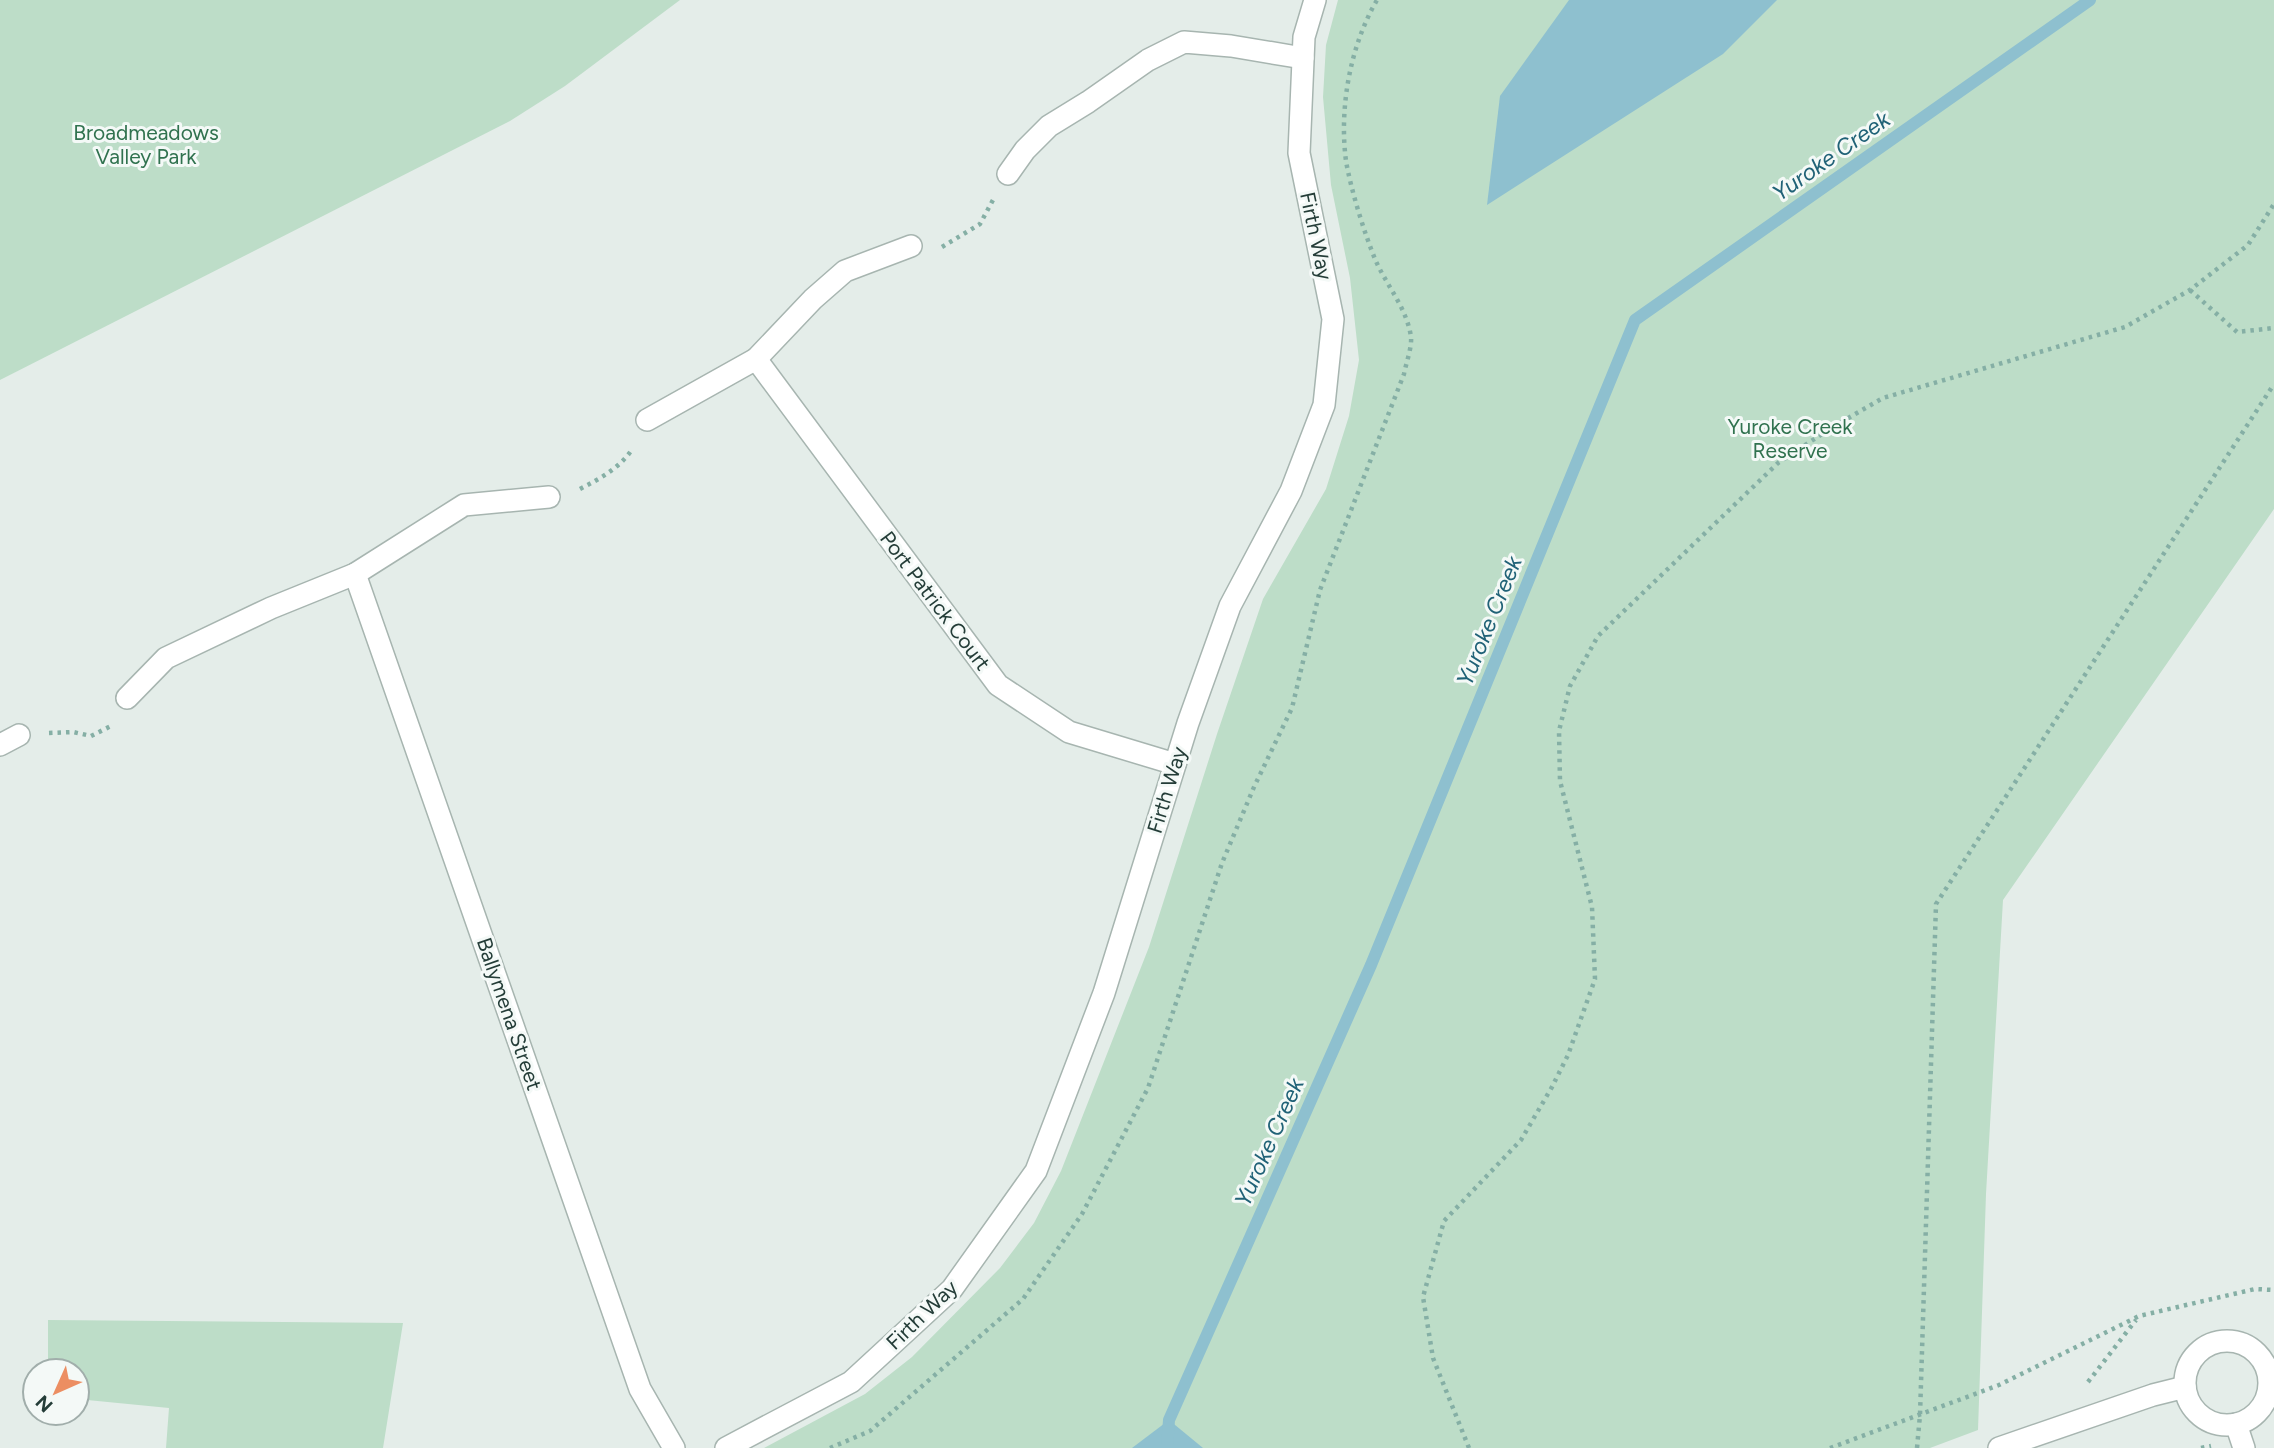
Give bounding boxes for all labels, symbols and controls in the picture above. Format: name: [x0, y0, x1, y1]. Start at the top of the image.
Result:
water label: Yuroke Creek: [1767, 105, 1896, 207]
park label: Broadmeadows Valley Park: [73, 120, 219, 169]
street label: Firth Way: [1295, 190, 1338, 282]
park label: Yuroke Creek Reserve: [1727, 414, 1853, 463]
street label: Port Patrick Court: [875, 526, 996, 675]
water label: Yuroke Creek: [1450, 551, 1528, 690]
street label: Firth Way: [1142, 744, 1192, 836]
street label: Ballymena Street: [472, 934, 547, 1093]
water label: Yuroke Creek: [1228, 1073, 1310, 1210]
street label: Firth Way: [881, 1275, 962, 1355]
north arrow: [21, 1357, 91, 1427]
text: N: [31, 1390, 58, 1417]

